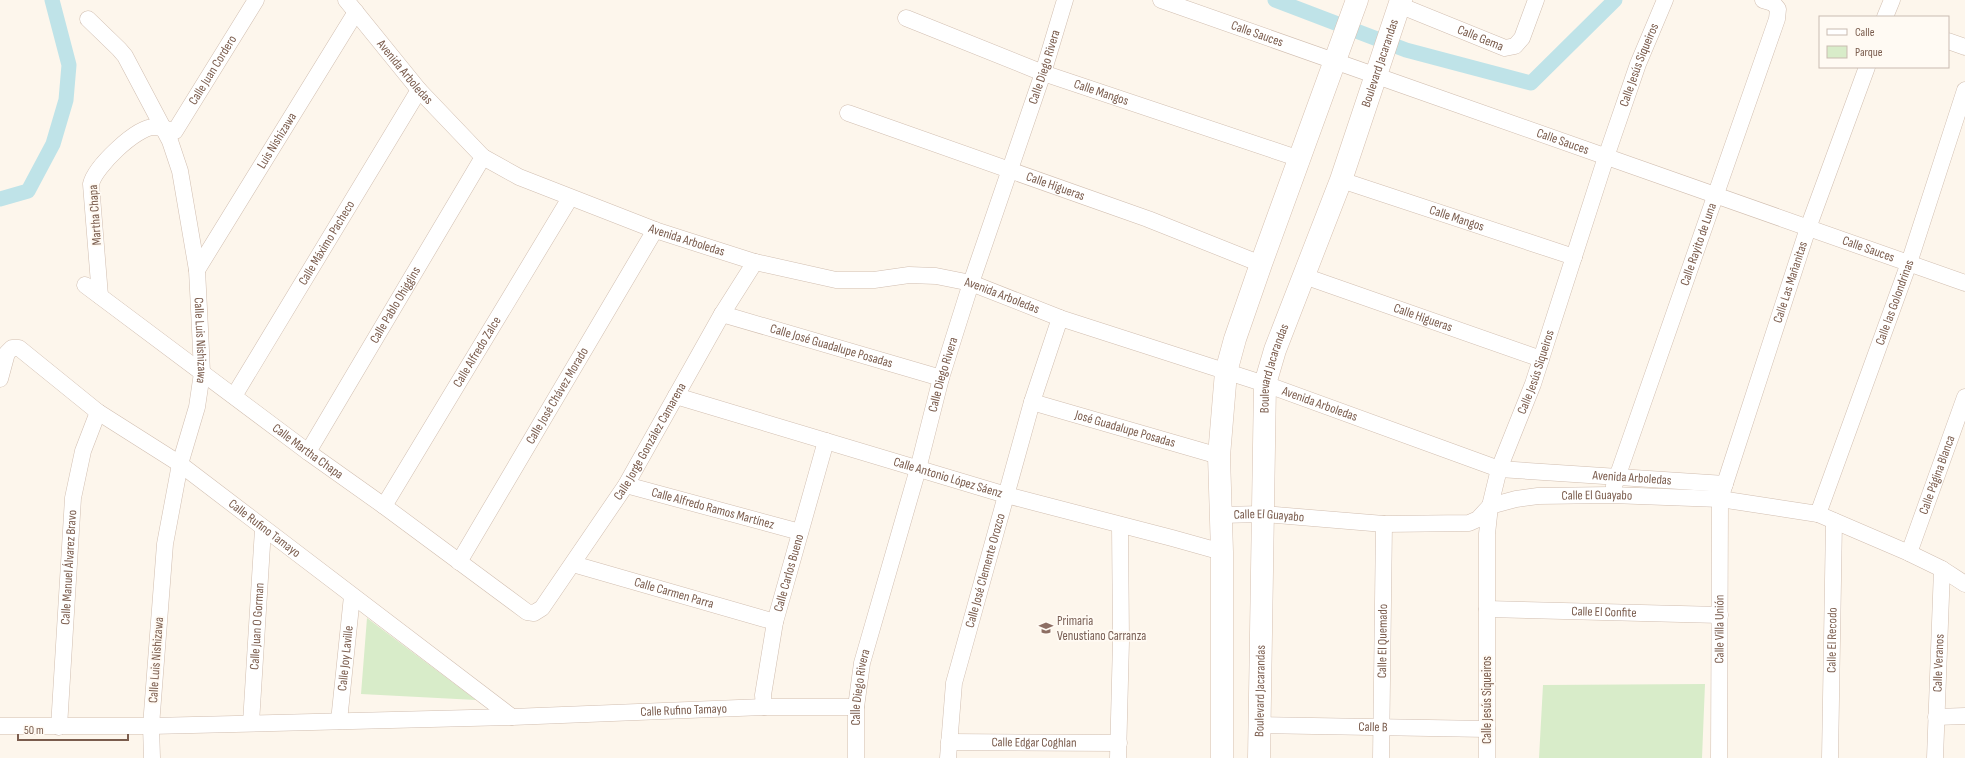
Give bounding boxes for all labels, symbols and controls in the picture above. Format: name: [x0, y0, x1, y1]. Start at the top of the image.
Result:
legend: [1819, 16, 1949, 68]
street label: Calle Sauces: [1229, 17, 1286, 51]
street label: Boulevard Jacarandas: [1358, 17, 1402, 109]
street label: Calle Jesús Siqueiros: [1616, 21, 1662, 109]
street label: Calle Gema: [1455, 22, 1506, 55]
text: Calle: [1855, 25, 1875, 40]
street label: Calle Diego Rivera: [1025, 28, 1064, 106]
street label: Calle Juan Cordero: [185, 32, 240, 108]
street label: Avenida Arboledas: [373, 36, 437, 108]
text: Parque: [1855, 45, 1883, 60]
street label: Calle Mangos: [1072, 76, 1131, 109]
street label: Luis Nishizawa: [253, 110, 300, 172]
street label: Calle Sauces: [1535, 125, 1591, 158]
street label: Calle Higueras: [1024, 169, 1087, 204]
street label: Martha Chapa: [85, 184, 105, 246]
street label: Calle Máximo Pacheco: [295, 198, 358, 288]
street label: Calle Rayito de Luna: [1677, 201, 1720, 288]
street label: Calle Mangos: [1427, 202, 1487, 235]
street label: Avenida Arboledas: [645, 220, 727, 260]
street label: Calle Sauces: [1840, 232, 1897, 266]
street label: Calle Las Mañanitas: [1770, 239, 1811, 325]
street label: Calle las Golondrinas: [1872, 258, 1918, 347]
street label: Calle Pablo Ohiggins: [366, 263, 424, 346]
street label: Avenida Arboledas: [962, 274, 1042, 317]
street label: Calle Luis Nishizawa: [190, 297, 210, 384]
street label: Calle Higueras: [1391, 300, 1455, 335]
street label: Calle Alfredo Zalce: [450, 314, 505, 390]
street label: Calle José Guadalupe Posadas: [768, 320, 895, 372]
street label: Boulevard Jacarandas: [1257, 321, 1293, 413]
street label: Calle Jesús Siqueiros: [1514, 328, 1558, 417]
street label: Calle Diego Rivera: [925, 335, 961, 414]
street label: Calle José Chávez Morado: [522, 345, 592, 447]
street label: Calle Jorge González Camarena: [610, 380, 690, 503]
street label: Avenida Arboledas: [1279, 383, 1360, 425]
street label: José Guadalupe Posadas: [1072, 407, 1178, 451]
street label: Calle Martha Chapa: [269, 420, 346, 482]
street label: Calle Página Blanca: [1916, 433, 1959, 517]
street label: Calle Antonio López Sáenz: [892, 454, 1005, 502]
street label: Avenida Arboledas: [1591, 467, 1672, 488]
street label: Calle Alfredo Ramos Martínez: [650, 484, 776, 533]
street label: Calle El Guayabo: [1561, 487, 1633, 504]
street label: Calle Rufino Tamayo: [225, 496, 304, 561]
street label: Calle El Guayabo: [1233, 506, 1305, 525]
street label: Calle Manuel Álvarez Bravo: [57, 509, 80, 625]
street label: Calle José Clemente Orozco: [962, 511, 1009, 630]
street label: Calle Carlos Bueno: [770, 532, 807, 614]
street label: Calle Carmen Parra: [632, 574, 716, 612]
street label: Calle Juan O Gorman: [246, 582, 268, 670]
street label: Calle Villa Unión: [1711, 595, 1728, 663]
street label: Calle El Confite: [1571, 603, 1637, 621]
street label: Calle El Quemado: [1374, 604, 1391, 678]
street label: Calle El Recodo: [1823, 607, 1841, 673]
place label: Primaria Venustiano Carranza: [1057, 613, 1146, 644]
street label: Calle Luis Nishizawa: [145, 617, 167, 703]
school or university icon: Primaria Venustiano Carranza: [1038, 620, 1054, 636]
street label: Calle Joy Laville: [334, 625, 357, 692]
street label: Calle Veranos: [1929, 633, 1948, 692]
street label: Boulevard Jacarandas: [1251, 645, 1269, 737]
street label: Calle Diego Rivera: [848, 647, 874, 726]
street label: Calle Jesús Siqueiros: [1479, 656, 1495, 744]
street label: Calle Rufino Tamayo: [640, 700, 727, 720]
scale bar: [18, 716, 128, 742]
street label: Calle B: [1358, 719, 1388, 735]
text: 50 m: [24, 723, 44, 738]
street label: Calle Edgar Coghlan: [991, 734, 1077, 751]

